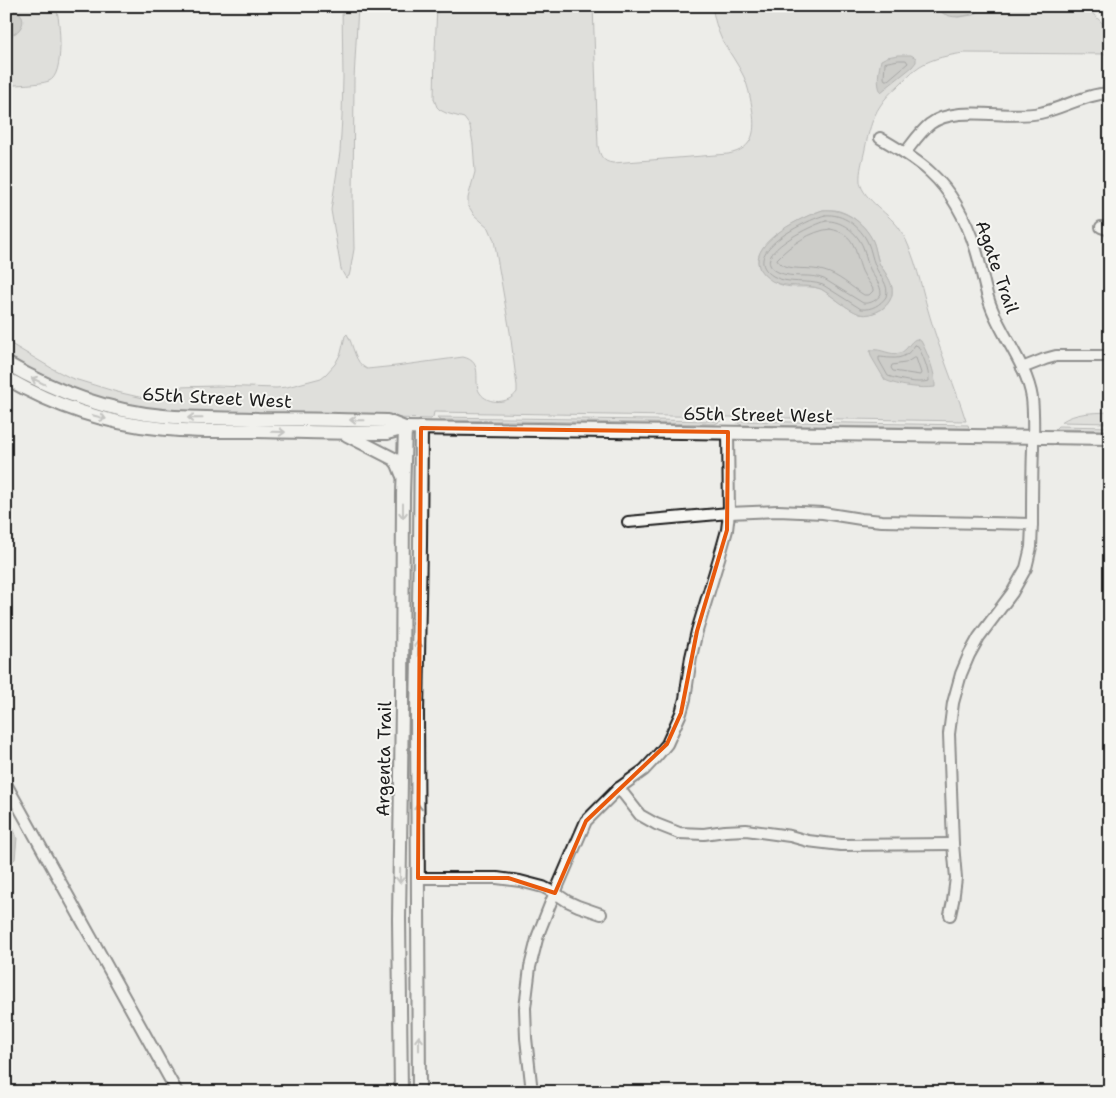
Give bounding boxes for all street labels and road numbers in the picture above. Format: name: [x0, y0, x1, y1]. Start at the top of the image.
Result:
street label: Agate Trail: [970, 217, 1024, 317]
street label: 65th Street West: [142, 382, 293, 414]
street label: 65th Street West: [683, 402, 833, 428]
street label: Argenta Trail: [371, 700, 397, 817]

